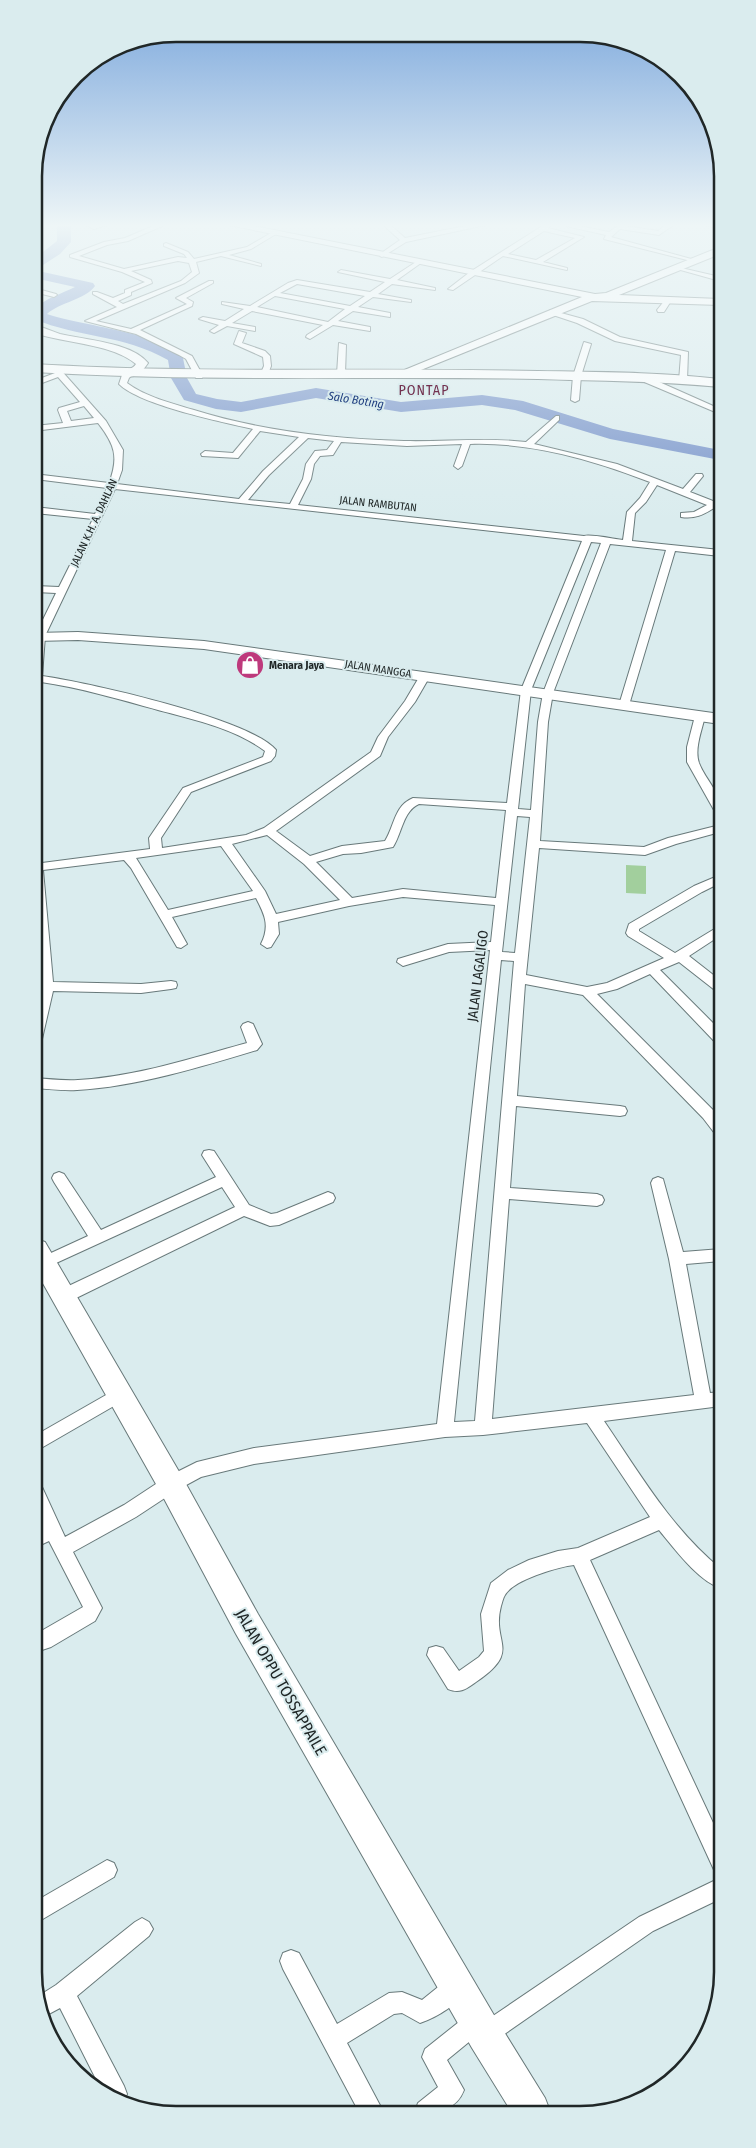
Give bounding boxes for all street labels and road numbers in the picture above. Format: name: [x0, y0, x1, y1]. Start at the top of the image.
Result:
street label: JALAN K.H. A. DAHLAN: [68, 477, 120, 569]
street label: JALAN RAMBUTAN: [339, 493, 417, 515]
street label: JALAN MANGGA: [344, 657, 413, 681]
street label: JALAN LAGALIGO: [464, 929, 492, 1023]
street label: JALAN OPPU TOSSAPPAILE: [231, 1606, 331, 1758]

